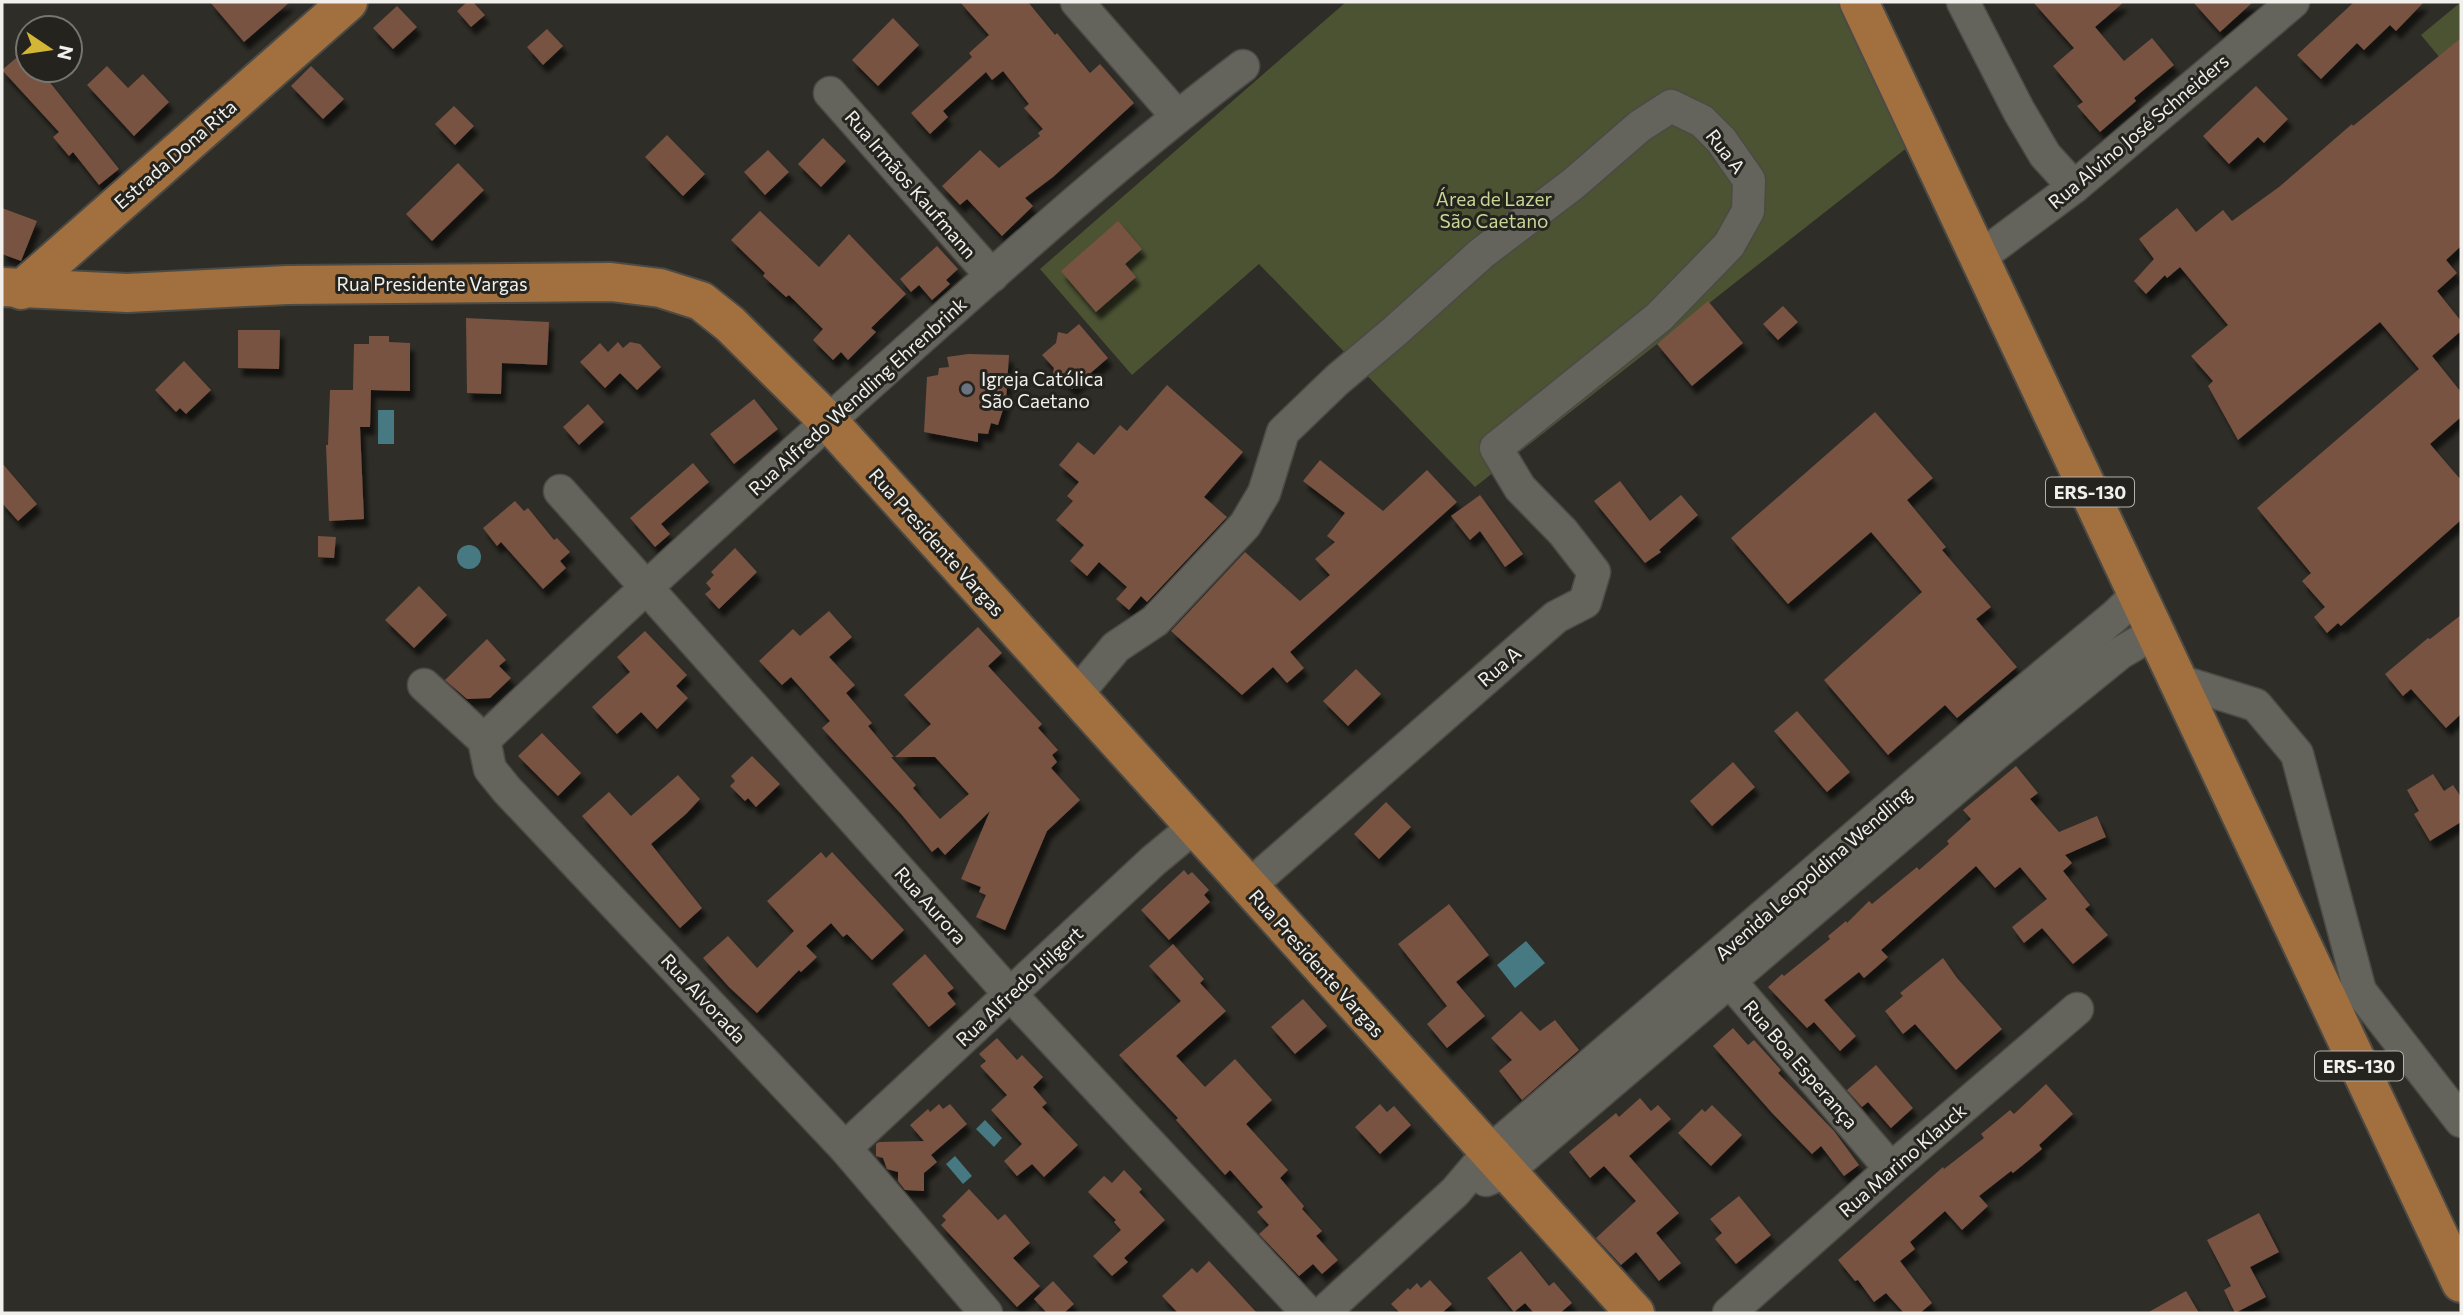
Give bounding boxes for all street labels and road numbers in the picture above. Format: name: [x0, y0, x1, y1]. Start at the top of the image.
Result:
street label: Rua Alvino José Schneiders: [2043, 49, 2233, 213]
street label: Estrada Dona Rita: [109, 95, 241, 213]
street label: Rua Irmãos Kaufmann: [840, 105, 982, 263]
street label: Rua A: [1702, 124, 1750, 178]
street label: Rua Presidente Vargas: [336, 272, 528, 295]
street label: Rua Alfredo Wendling Ehrenbrink: [743, 292, 971, 500]
street label: Rua Presidente Vargas: [865, 463, 1009, 621]
road number: ERS-130: [2046, 478, 2134, 506]
street label: Rua A: [1473, 641, 1525, 691]
street label: Avenida Leopoldina Wendling: [1710, 781, 1916, 965]
street label: Rua Aurora: [890, 862, 972, 948]
street label: Rua Presidente Vargas: [1245, 884, 1389, 1042]
street label: Rua Alfredo Hilgert: [951, 921, 1087, 1051]
street label: Rua Alvorada: [657, 949, 751, 1047]
street label: Rua Boa Esperança: [1739, 995, 1863, 1133]
road number: ERS-130: [2315, 1051, 2403, 1080]
street label: Rua Marino Klauck: [1834, 1099, 1970, 1221]

